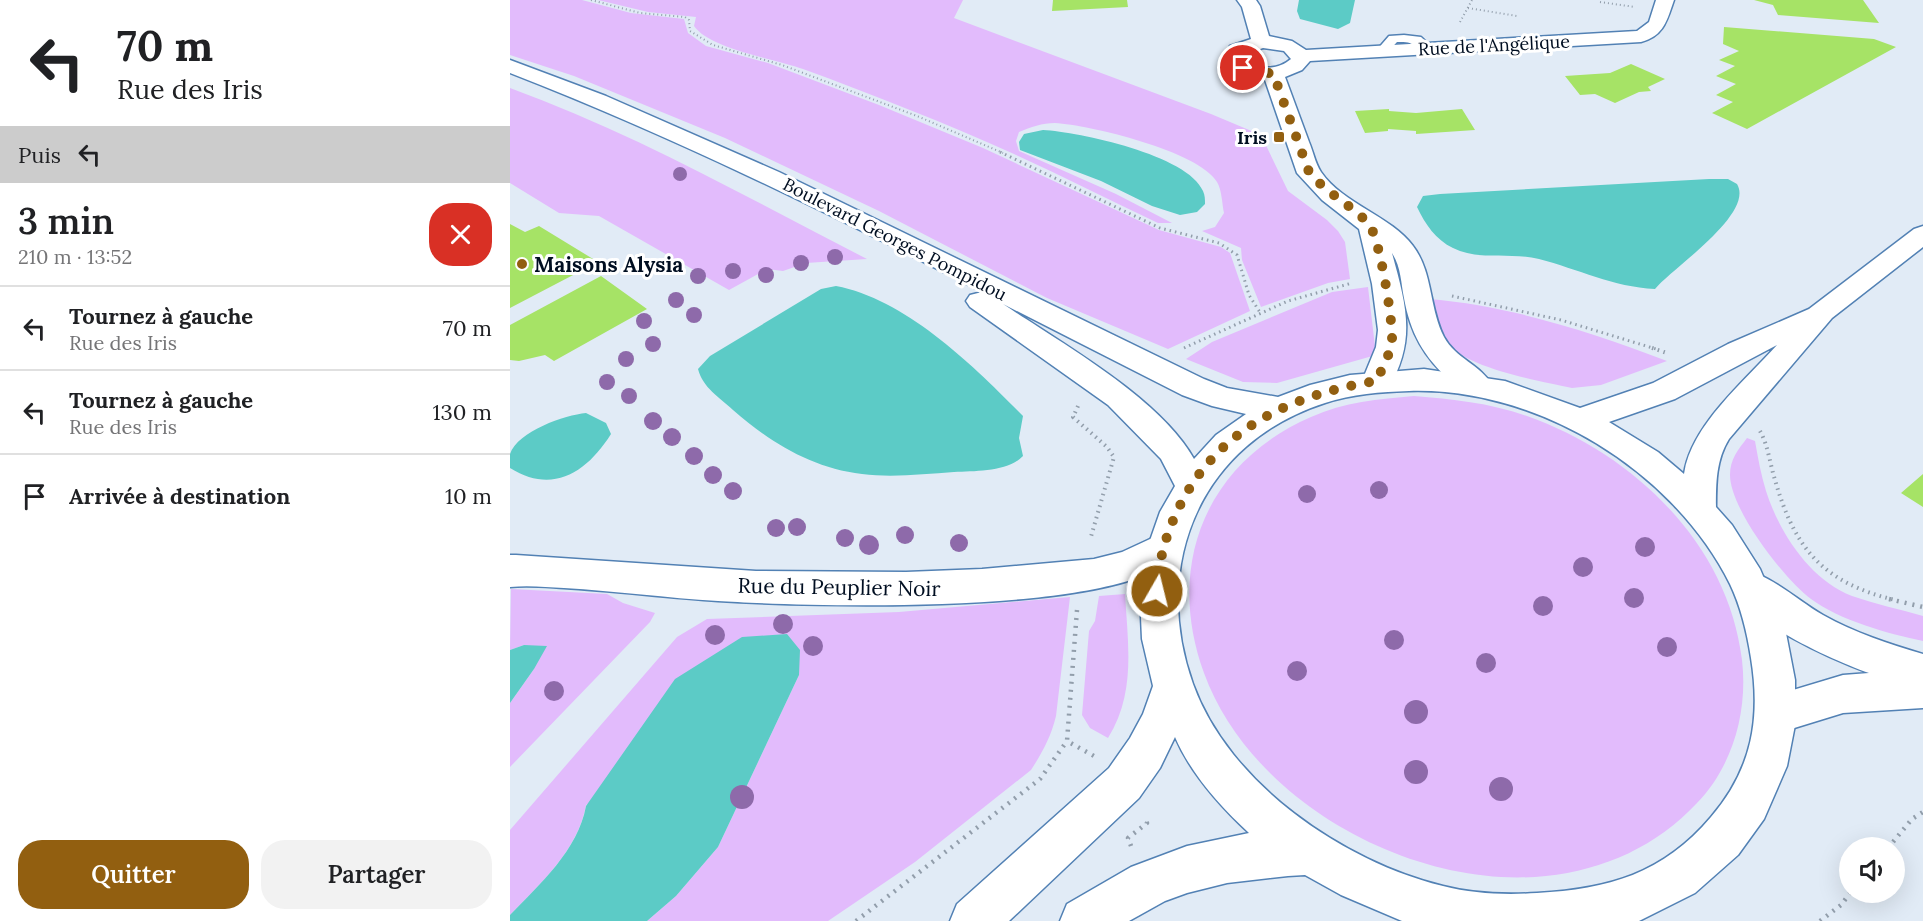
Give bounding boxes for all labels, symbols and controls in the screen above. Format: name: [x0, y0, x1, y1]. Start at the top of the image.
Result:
text: 70 m: [117, 19, 213, 73]
icon: left: [18, 24, 96, 102]
street label: Rue de l'Angélique: [1417, 30, 1571, 60]
pin: [1217, 42, 1268, 93]
icon: arrive: [1226, 51, 1259, 84]
text: Rue des Iris: [117, 72, 263, 106]
place label: Iris: [1237, 126, 1267, 149]
marker: Iris: [1272, 130, 1286, 144]
icon: left: [73, 138, 106, 171]
text: Puis: [18, 141, 61, 169]
street label: Boulevard Georges Pompidou: [779, 172, 1011, 306]
text: 3 min: [18, 198, 114, 244]
button: close: [429, 203, 492, 266]
text: 210 m · 13:52: [18, 244, 132, 269]
place label: Maisons Alysia: [534, 251, 683, 278]
marker: Maisons Alysia: [515, 257, 529, 271]
text: Tournez à gauche: [69, 302, 253, 330]
icon: left: [18, 312, 51, 345]
text: 70 m: [443, 314, 492, 342]
text: Rue des Iris: [69, 330, 177, 355]
text: Tournez à gauche: [69, 386, 253, 414]
icon: left: [18, 396, 51, 429]
text: 130 m: [433, 398, 492, 426]
text: Rue des Iris: [69, 414, 177, 439]
icon: arrive: [18, 480, 51, 513]
text: Arrivée à destination: [69, 482, 290, 510]
text: 10 m: [445, 482, 492, 510]
position arrow: [1125, 559, 1189, 623]
street label: Rue du Peuplier Noir: [737, 572, 941, 602]
map controls: [1839, 837, 1905, 903]
button: sound: [1839, 837, 1905, 903]
button: Quitter: [18, 840, 249, 909]
button: Partager: [261, 840, 492, 909]

